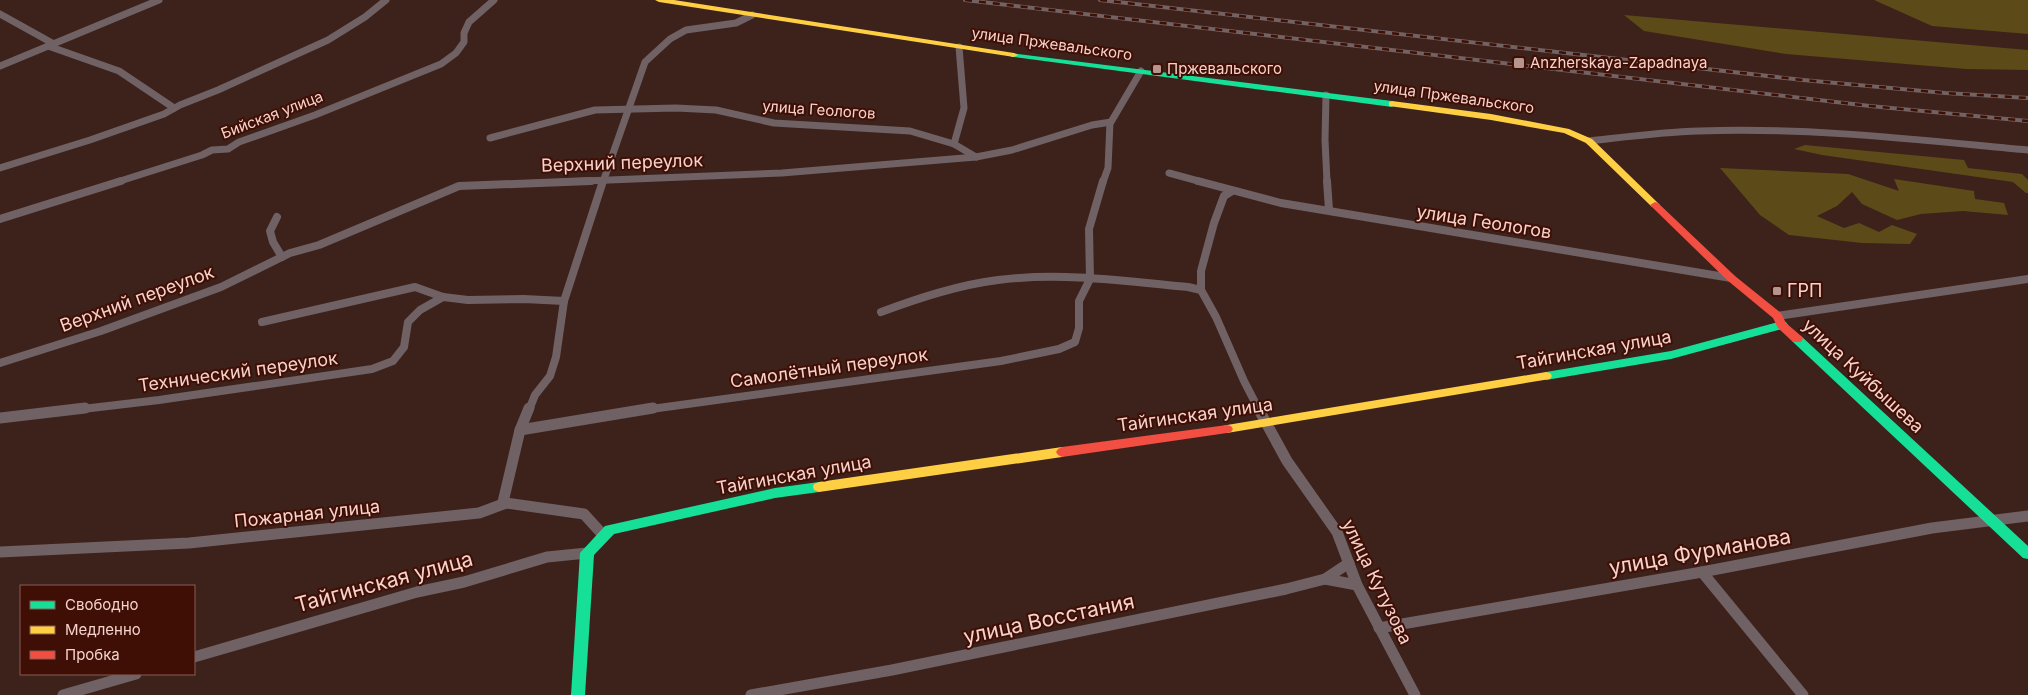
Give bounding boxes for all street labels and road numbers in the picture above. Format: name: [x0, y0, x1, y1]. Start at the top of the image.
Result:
street label: улица Пржевальского: [971, 23, 1134, 64]
street label: улица Пржевальского: [1373, 76, 1536, 117]
street label: Бийская улица: [218, 86, 326, 143]
street label: улица Геологов: [762, 96, 876, 123]
street label: Верхний переулок: [541, 149, 704, 176]
street label: улица Геологов: [1415, 200, 1553, 243]
street label: Верхний переулок: [57, 261, 217, 336]
street label: улица Куйбышева: [1798, 314, 1928, 437]
street label: Тайгинская улица: [1515, 326, 1673, 373]
street label: Самолётный переулок: [729, 343, 929, 392]
street label: Технический переулок: [137, 347, 339, 396]
street label: Тайгинская улица: [1116, 393, 1274, 436]
street label: Тайгинская улица: [715, 451, 873, 498]
street label: Пожарная улица: [233, 495, 381, 532]
street label: улица Кутузова: [1338, 516, 1417, 648]
street label: улица Фурманова: [1607, 523, 1793, 580]
street label: Тайгинская улица: [292, 546, 475, 617]
street label: улица Восстания: [961, 588, 1137, 649]

